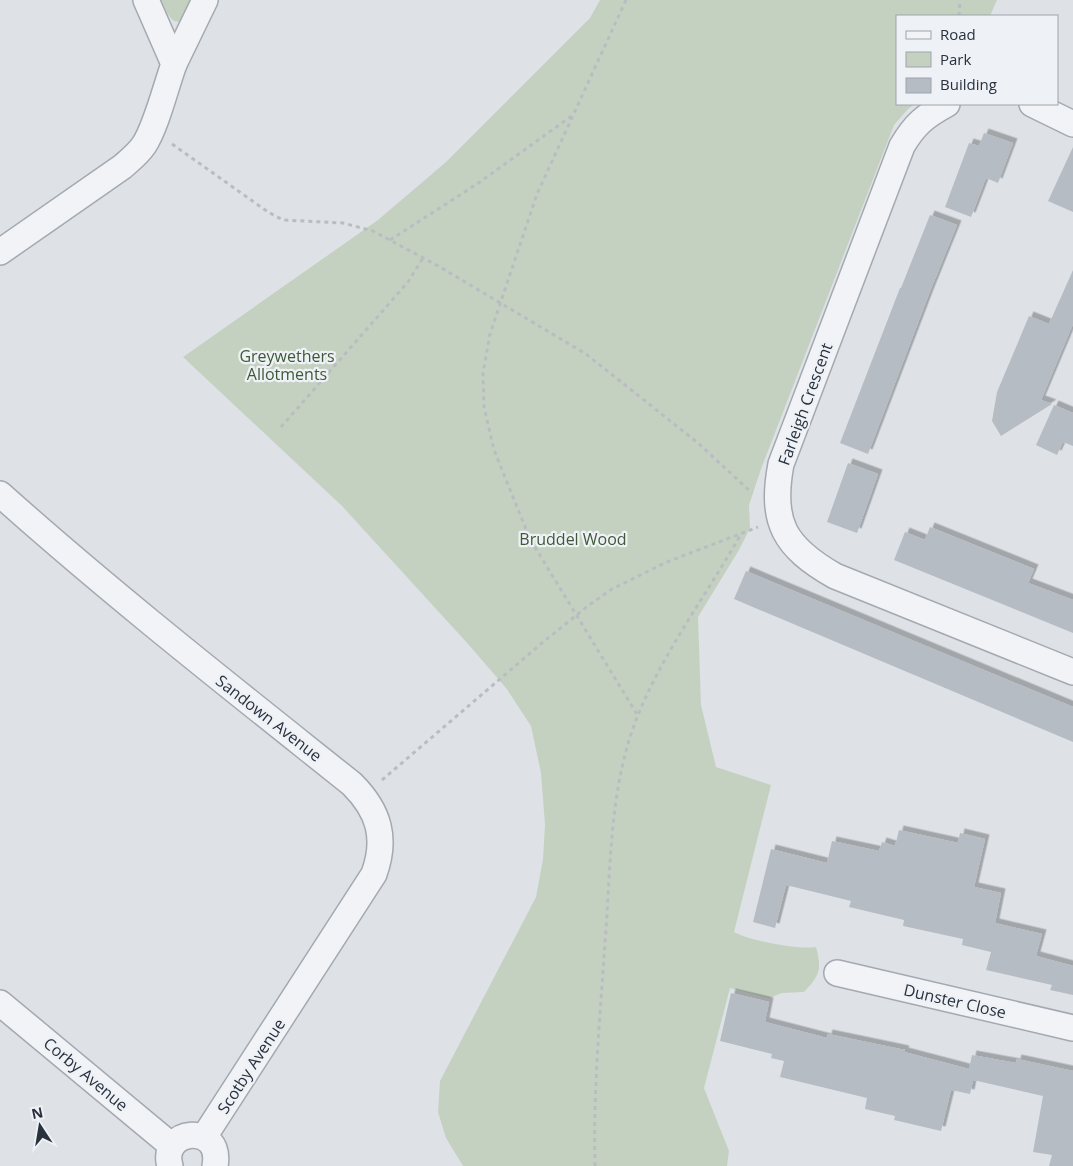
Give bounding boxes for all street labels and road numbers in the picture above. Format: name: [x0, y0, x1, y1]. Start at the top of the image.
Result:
street label: Farleigh Crescent: [773, 339, 837, 468]
street label: Sandown Avenue: [211, 670, 327, 766]
street label: Dunster Close: [902, 979, 1008, 1023]
street label: Scotby Avenue: [212, 1014, 290, 1118]
street label: Corby Avenue: [39, 1032, 133, 1116]

